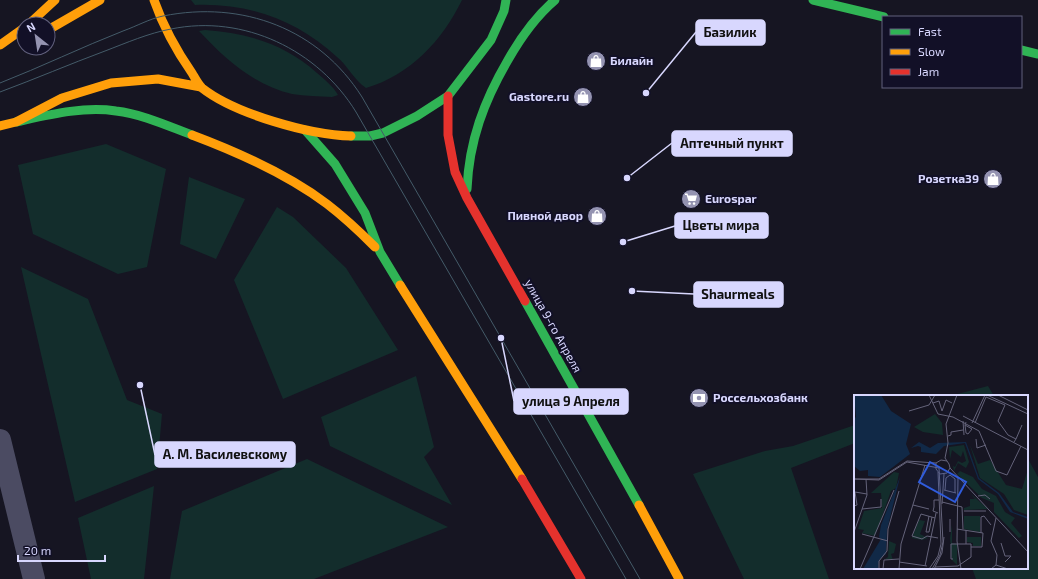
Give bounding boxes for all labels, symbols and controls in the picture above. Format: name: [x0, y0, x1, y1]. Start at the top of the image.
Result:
north arrow: [16, 16, 56, 56]
legend: [882, 16, 1022, 88]
text: N: [24, 19, 37, 35]
callout: Базилик: [696, 20, 765, 45]
text: Базилик: [703, 24, 757, 40]
text: Fast: [918, 24, 942, 38]
text: Slow: [918, 44, 945, 58]
shop icon: Билайн: [585, 50, 607, 72]
place label: Билайн: [610, 53, 653, 67]
text: Jam: [918, 64, 939, 78]
shop icon: Gastore.ru: [572, 86, 594, 108]
place label: Gastore.ru: [509, 89, 569, 103]
callout: Аптечный пункт: [672, 131, 792, 156]
text: Аптечный пункт: [680, 135, 784, 151]
shop icon: Розетка39: [982, 168, 1004, 190]
place label: Розетка39: [918, 171, 979, 185]
supermarket icon: Eurospar: [680, 188, 702, 210]
place label: Eurospar: [705, 191, 757, 205]
shop icon: Пивной двор: [586, 205, 608, 227]
place label: Пивной двор: [507, 208, 583, 222]
callout: Цветы мира: [675, 213, 768, 238]
text: Цветы мира: [682, 217, 760, 233]
street label: улица 9-го Апреля: [522, 276, 585, 375]
callout: Shaurmeals: [694, 282, 783, 307]
text: Shaurmeals: [701, 286, 775, 302]
bank icon: Россельхозбанк: [688, 387, 710, 409]
callout: улица 9 Апреля: [514, 389, 628, 414]
place label: Россельхозбанк: [713, 390, 808, 404]
text: улица 9 Апреля: [522, 393, 620, 409]
inset map: [854, 395, 1028, 569]
callout: А. М. Василевскому: [155, 442, 295, 467]
text: А. М. Василевскому: [163, 446, 288, 462]
scale bar: [18, 537, 105, 563]
text: 20 m: [24, 543, 51, 557]

